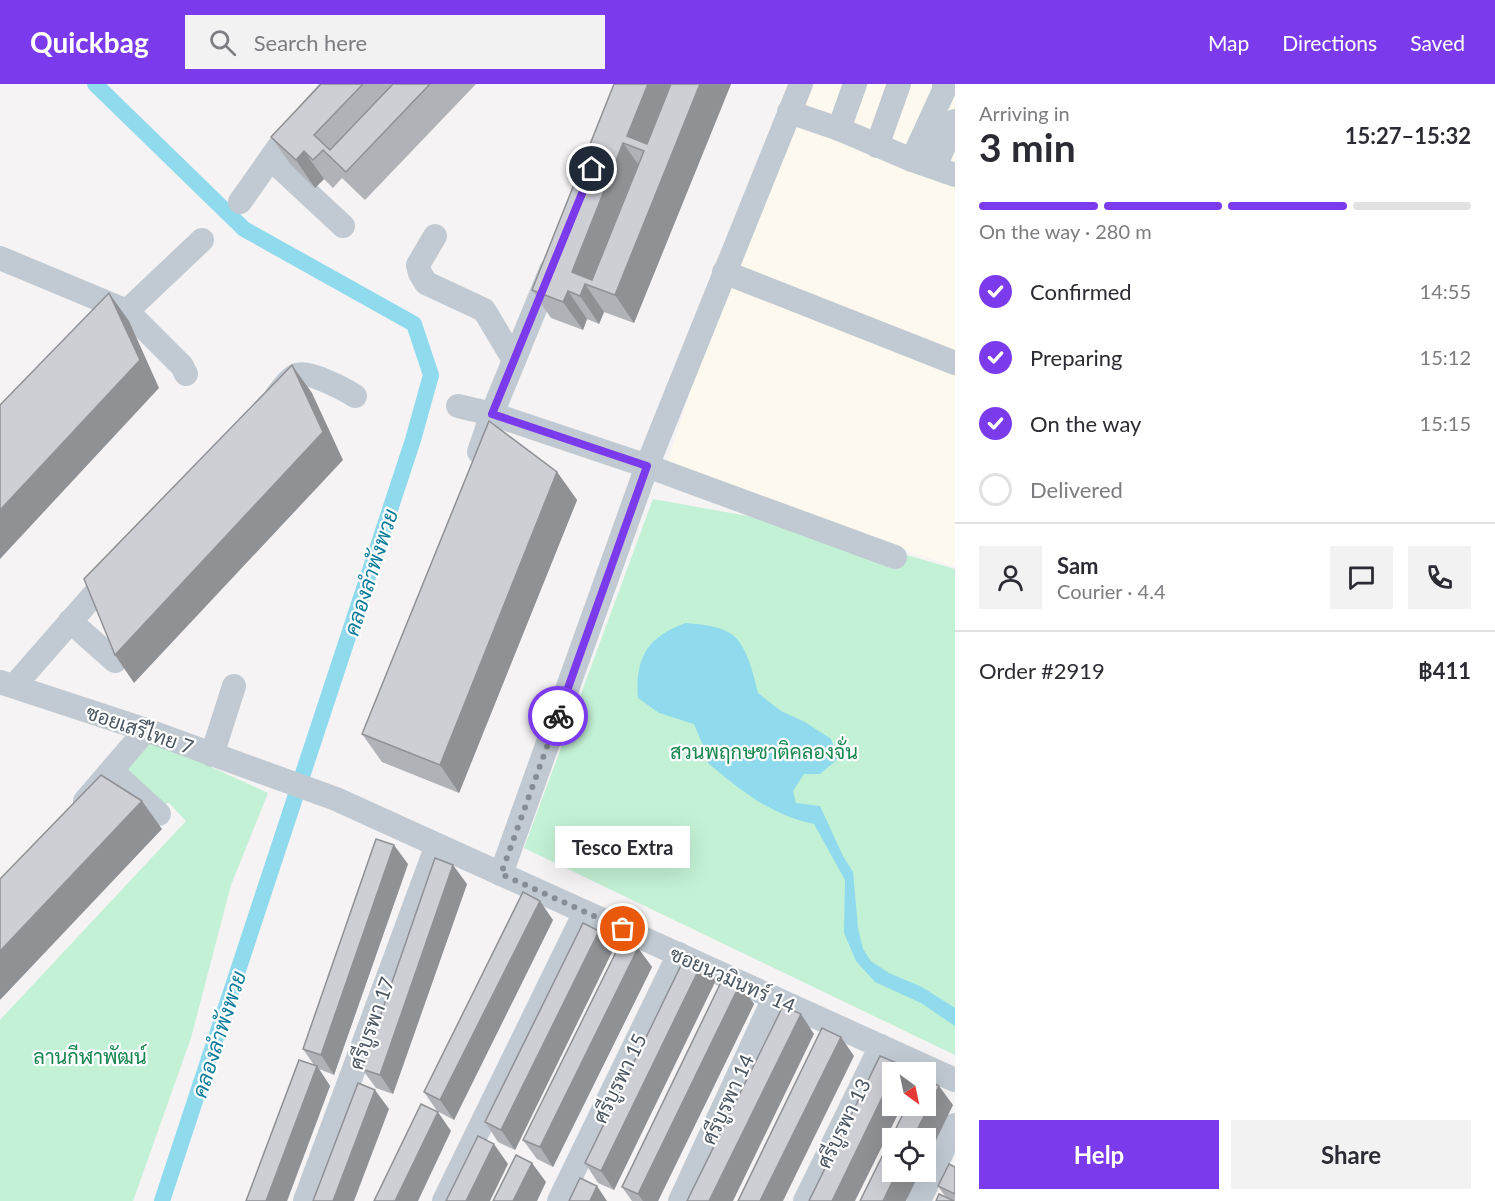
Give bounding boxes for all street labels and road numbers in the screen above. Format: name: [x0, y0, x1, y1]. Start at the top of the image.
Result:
street label: ซอยเสรีไทย 7: [83, 699, 197, 759]
street label: ซอยนวมินทร์ 14: [667, 940, 800, 1018]
street label: ศรีบูรพา 17: [343, 973, 403, 1074]
street label: ศรีบูรพา 15: [587, 1029, 655, 1128]
street label: ศรีบูรพา 14: [696, 1050, 762, 1150]
street label: ศรีบูรพา 13: [811, 1074, 879, 1173]

